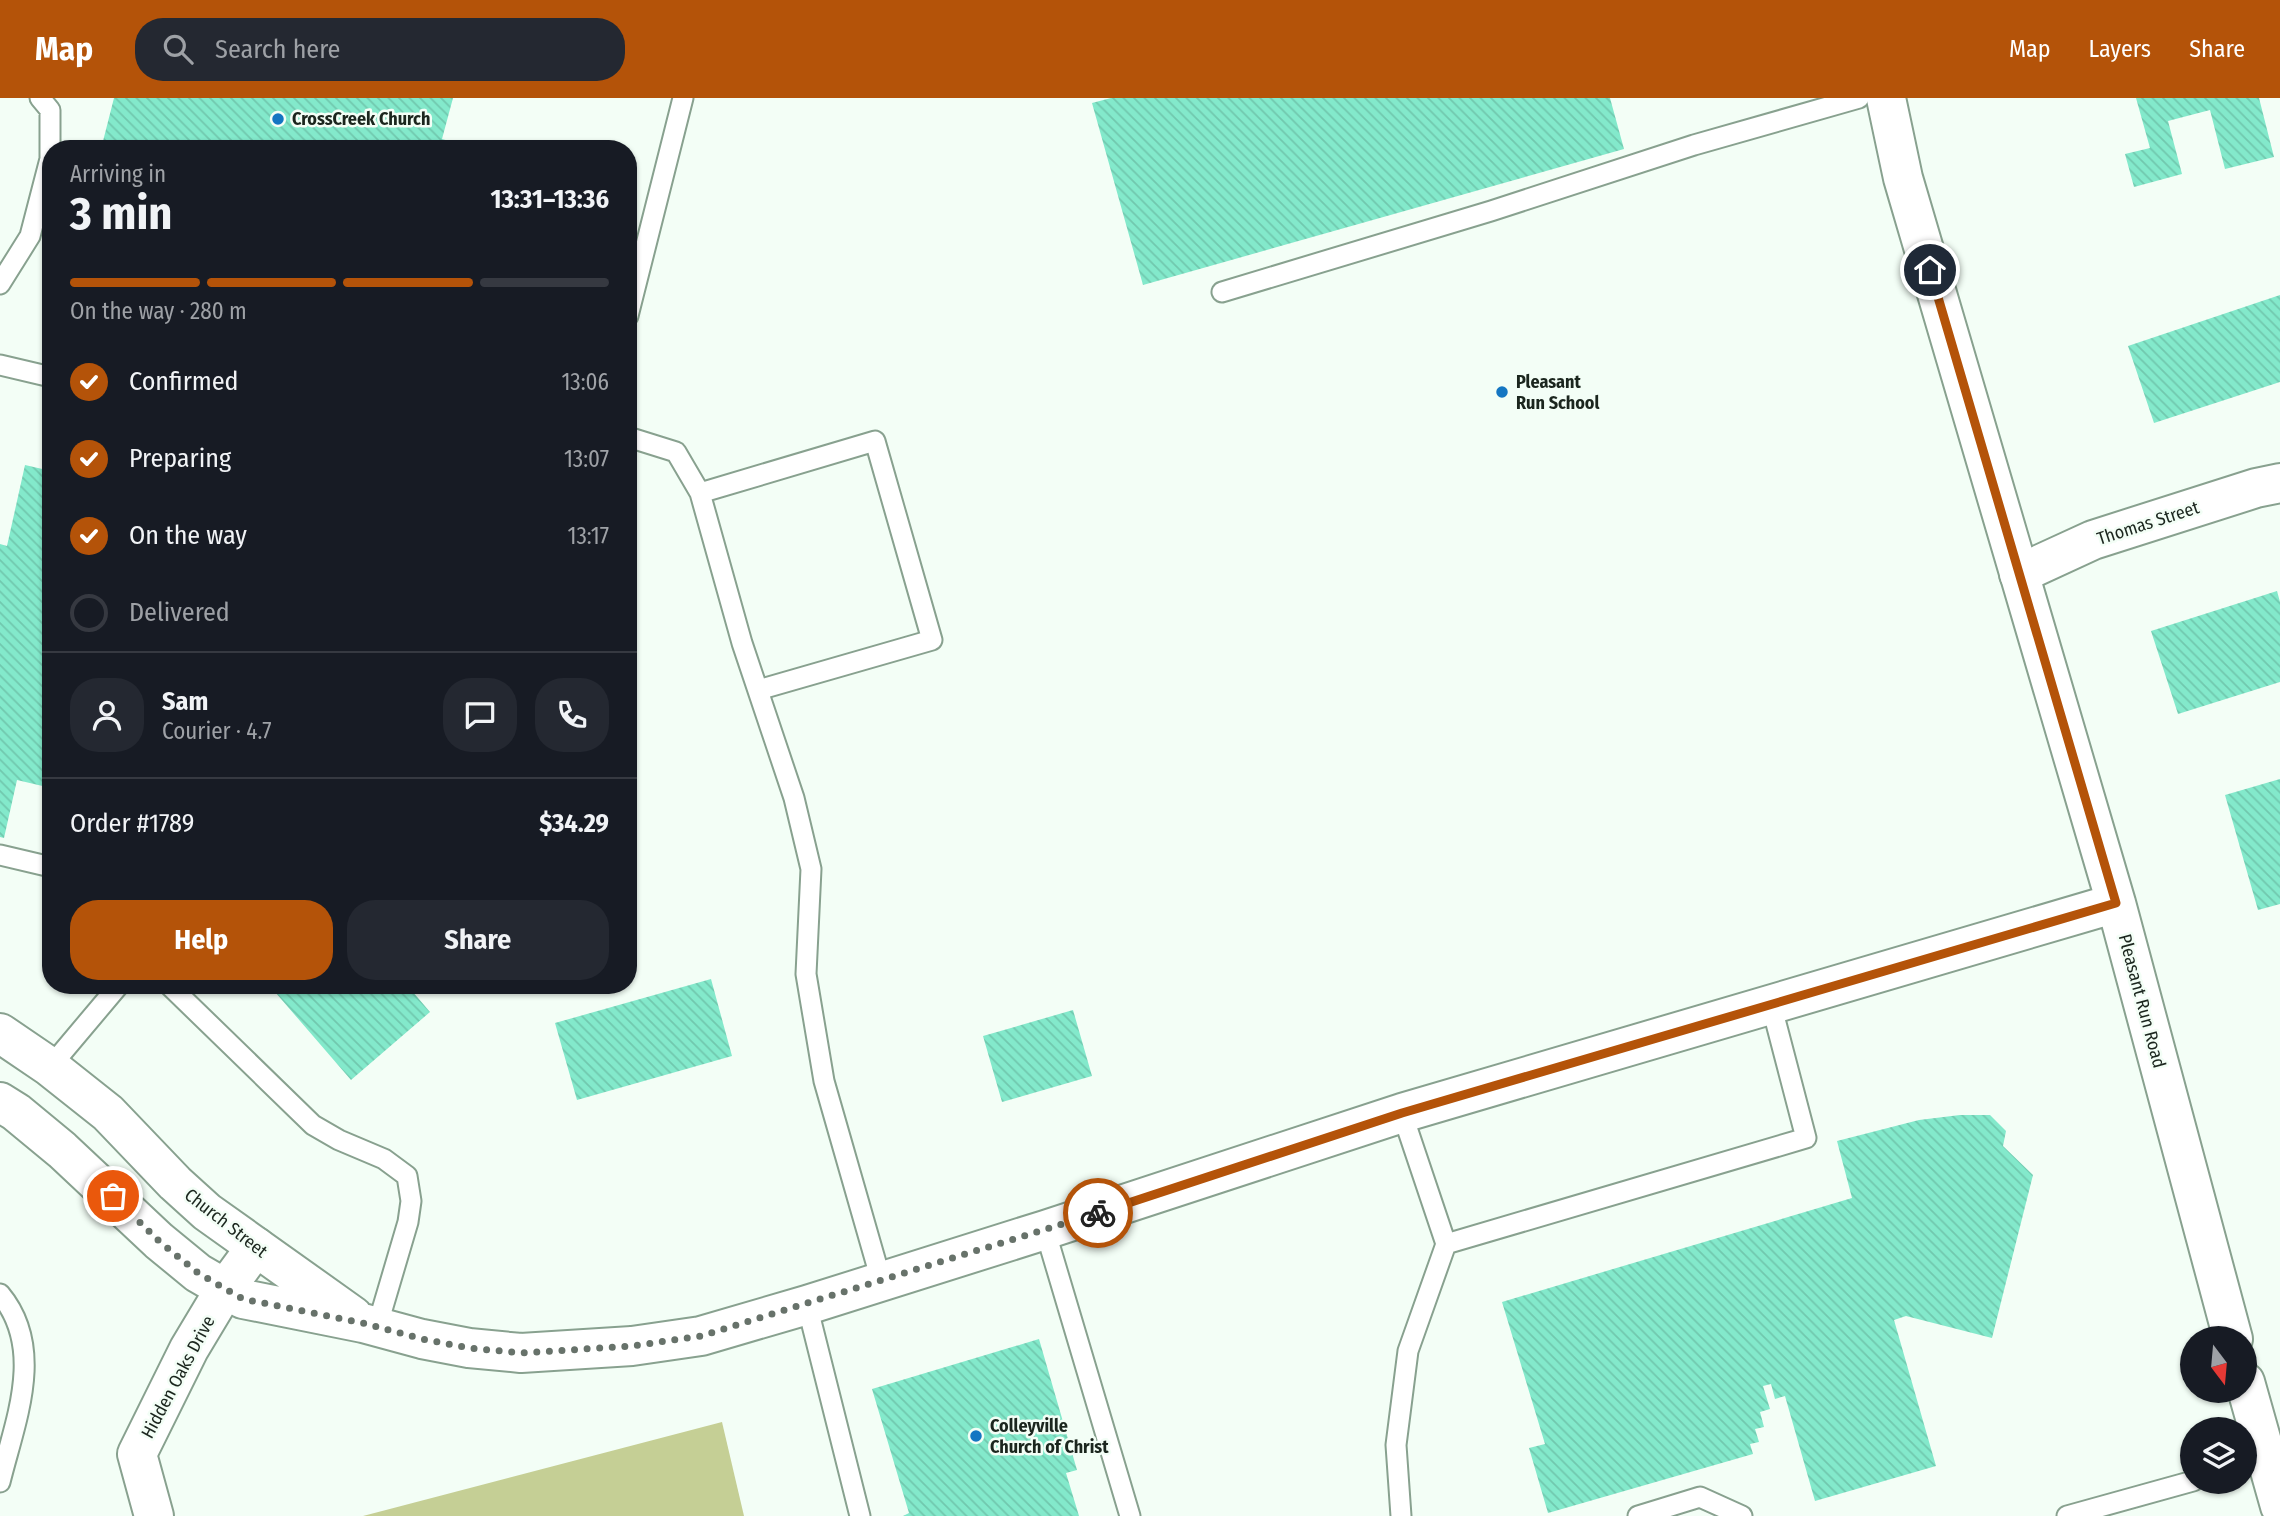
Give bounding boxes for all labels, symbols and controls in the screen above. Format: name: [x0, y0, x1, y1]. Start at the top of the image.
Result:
search box: [135, 18, 625, 81]
text: Map: [35, 29, 93, 69]
icon: search: [159, 30, 197, 68]
text: Search here: [215, 34, 340, 65]
text: Map: [2009, 35, 2051, 63]
text: Layers: [2089, 35, 2151, 63]
text: Share: [2189, 35, 2245, 63]
place label: CrossCreek Church: [292, 108, 430, 130]
marker: CrossCreek Church: [270, 111, 286, 127]
text: Arriving in: [70, 160, 166, 188]
text: 13:31–13:36: [490, 184, 609, 215]
text: 3 min: [70, 186, 172, 241]
pin: [1900, 240, 1960, 300]
icon: home: [1911, 251, 1949, 289]
text: On the way · 280 m: [70, 297, 247, 325]
icon: check: [70, 363, 108, 401]
text: Confirmed: [129, 366, 239, 397]
text: 13:06: [561, 368, 609, 396]
place label: Pleasant Run School: [1516, 371, 1599, 414]
marker: Pleasant Run School: [1494, 384, 1510, 400]
icon: check: [70, 440, 108, 478]
text: Preparing: [129, 443, 231, 474]
text: 13:07: [564, 445, 609, 473]
street label: Thomas Street: [2094, 496, 2202, 550]
icon: check: [70, 517, 108, 555]
text: On the way: [129, 520, 247, 551]
text: 13:17: [567, 522, 609, 550]
text: Delivered: [129, 597, 230, 628]
button: person: [70, 678, 144, 752]
button: chat: [443, 678, 517, 752]
button: phone: [535, 678, 609, 752]
text: Sam: [162, 686, 208, 717]
text: Courier · 4.7: [162, 717, 272, 745]
text: Order #1789: [70, 808, 194, 839]
text: $34.29: [539, 808, 609, 839]
button: Help: [70, 900, 333, 980]
button: Share: [347, 900, 609, 980]
street label: Pleasant Run Road: [2114, 932, 2170, 1070]
pin: [83, 1166, 143, 1226]
icon: bag: [94, 1177, 132, 1215]
courier: [1063, 1178, 1133, 1248]
street label: Church Street: [180, 1184, 272, 1262]
icon: bike: [1079, 1194, 1117, 1232]
street label: Hidden Oaks Drive: [136, 1312, 220, 1442]
north arrow: [2180, 1326, 2258, 1404]
map controls: [2180, 1326, 2257, 1494]
place label: Colleyville Church of Christ: [990, 1415, 1109, 1458]
button: layers: [2180, 1417, 2257, 1494]
marker: Colleyville Church of Christ: [968, 1428, 984, 1444]

